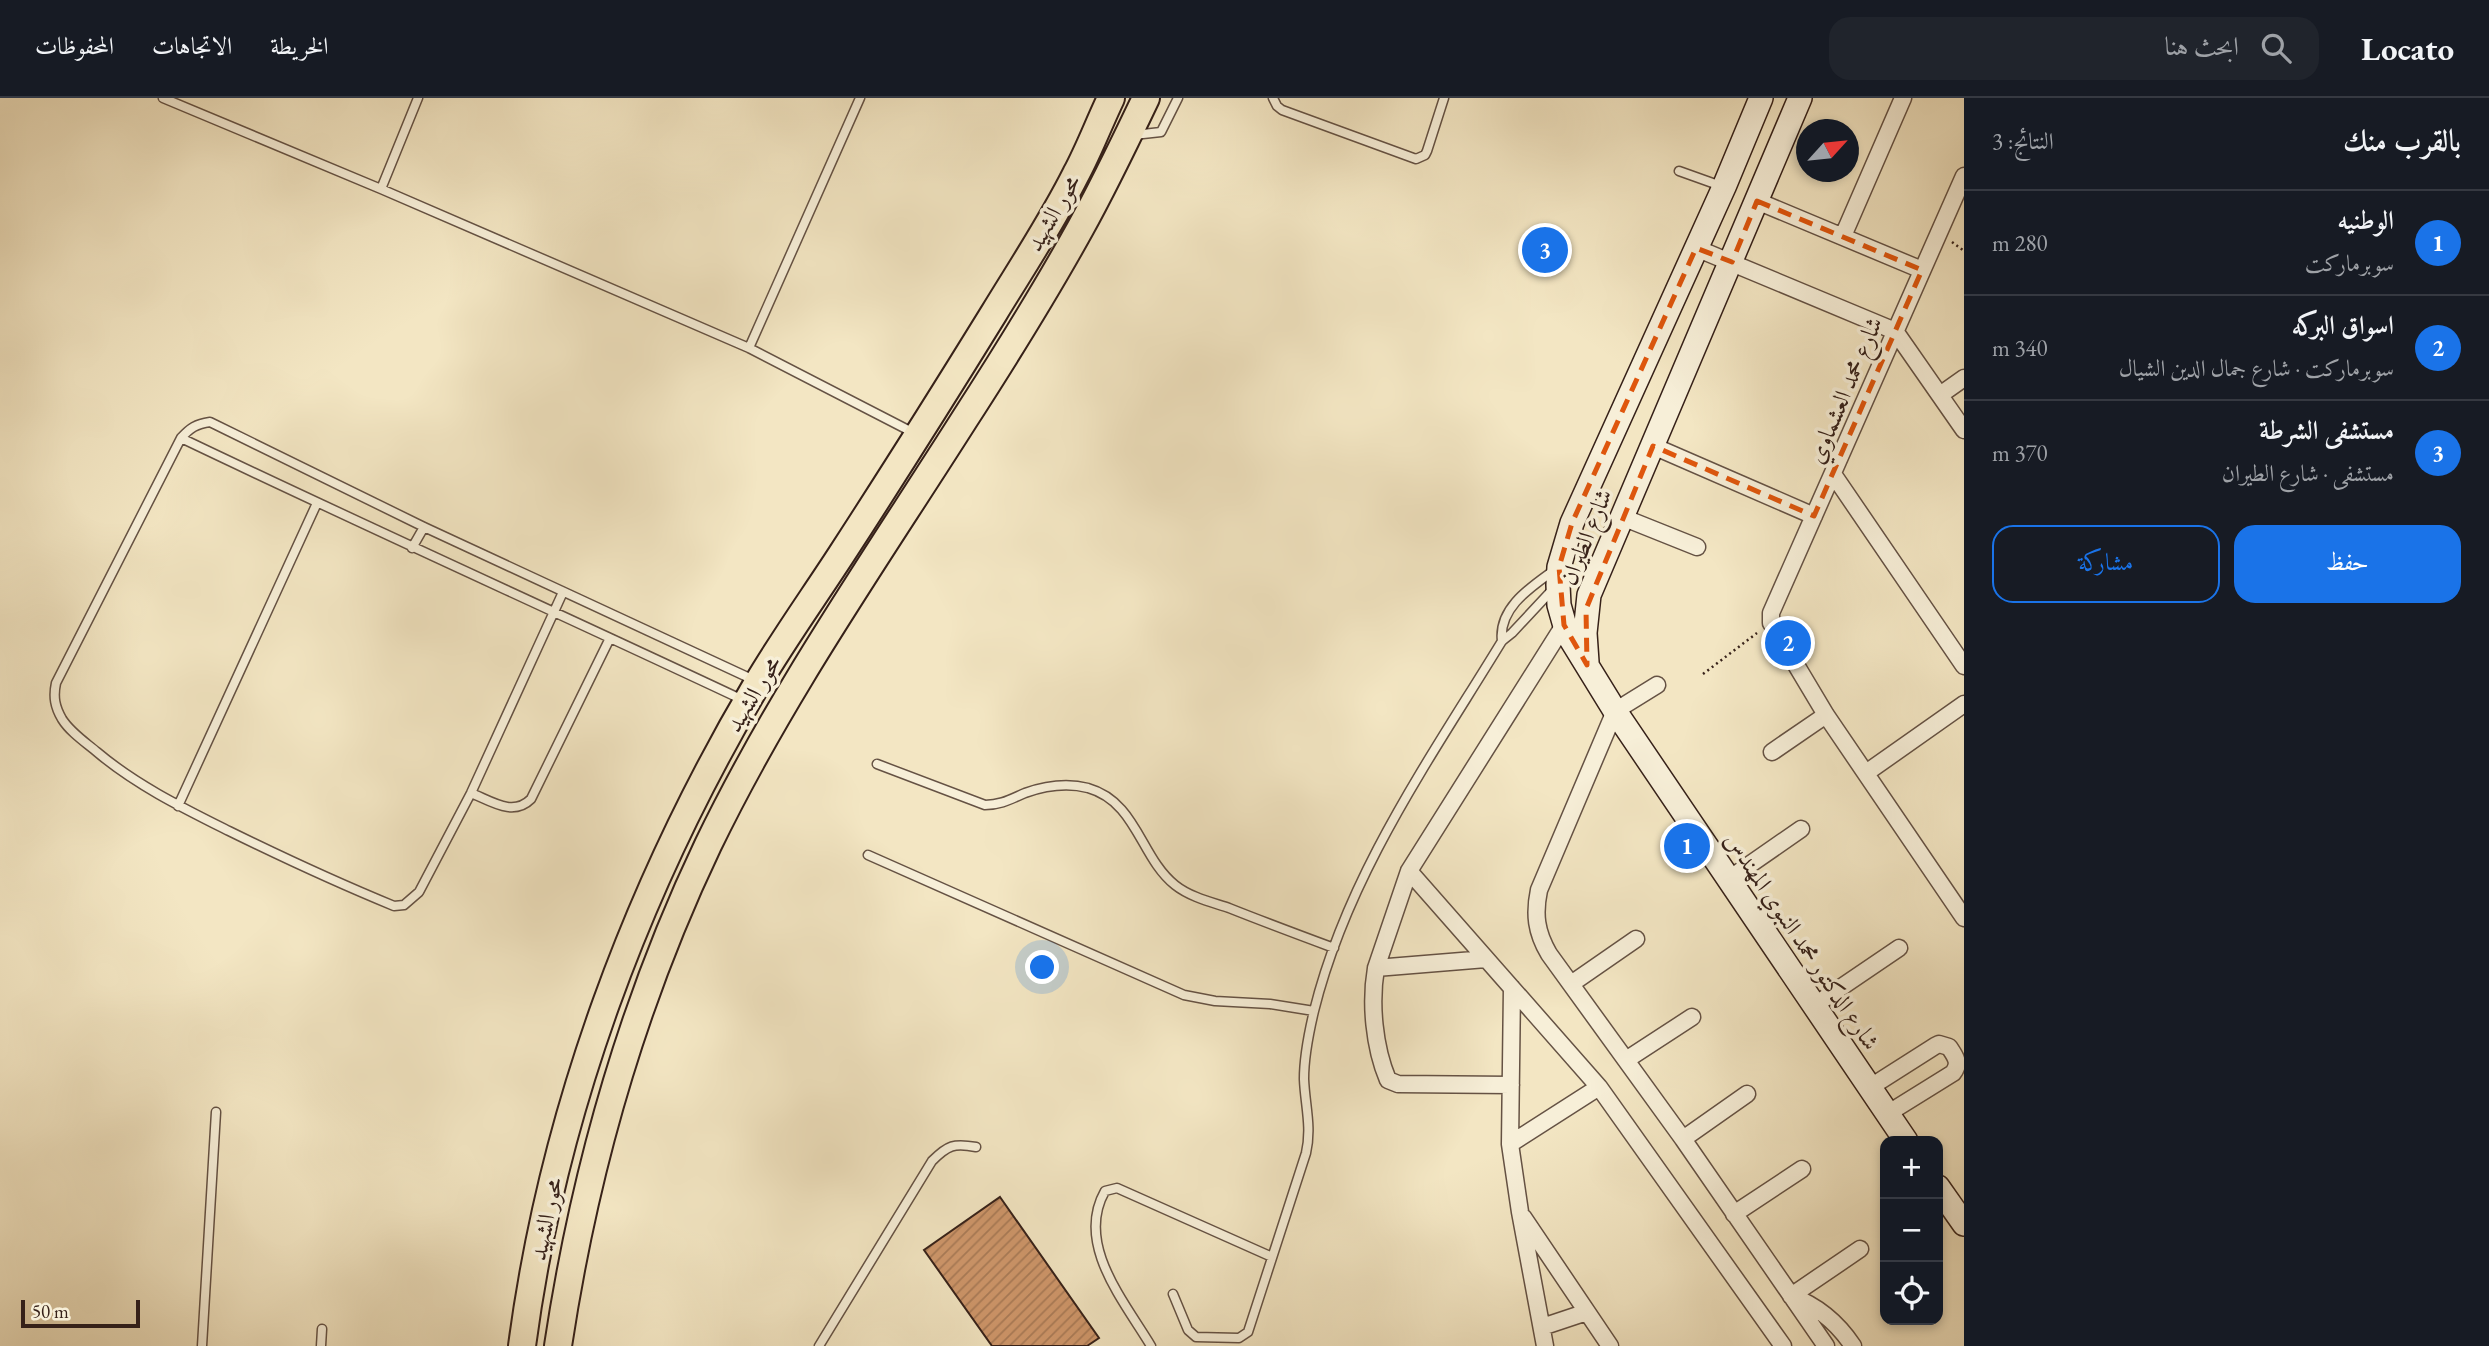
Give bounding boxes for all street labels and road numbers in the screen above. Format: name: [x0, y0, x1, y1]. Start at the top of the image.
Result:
street label: محور الشهيد: [1018, 168, 1087, 257]
street label: شارع محمد العشماوي: [1800, 312, 1894, 470]
street label: شارع الطيران: [1552, 484, 1624, 591]
street label: محور الشهيد: [718, 649, 788, 738]
street label: شارع الدكتور محمد النبوي المهندس: [1714, 826, 1887, 1059]
street label: محور الشهيد: [522, 1174, 569, 1263]

